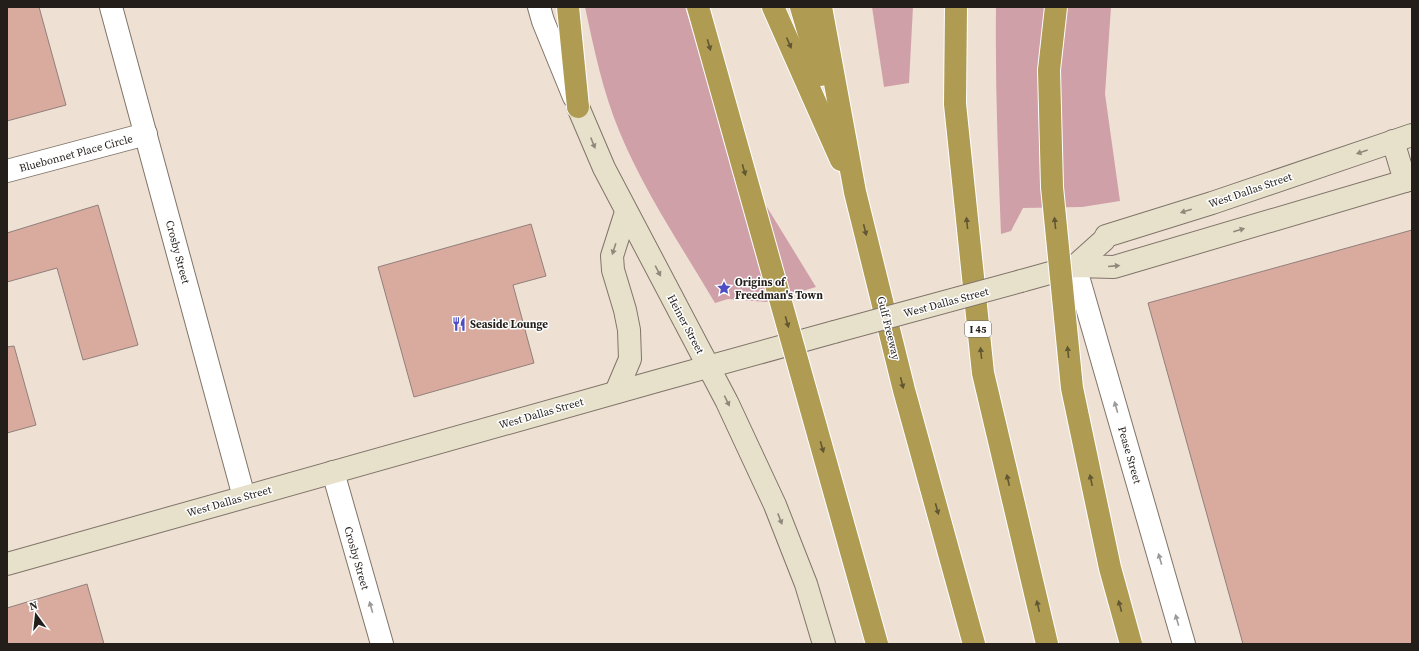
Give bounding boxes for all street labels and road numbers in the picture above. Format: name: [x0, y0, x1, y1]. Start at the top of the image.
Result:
street label: Bluebonnet Place Circle: [18, 131, 135, 176]
street label: West Dallas Street: [1206, 169, 1294, 212]
street label: Crosby Street: [162, 219, 193, 286]
street label: West Dallas Street: [902, 284, 991, 321]
street label: Heiner Street: [664, 292, 708, 357]
street label: Gulf Freeway: [873, 295, 904, 362]
road number: I 45: [965, 321, 991, 337]
street label: West Dallas Street: [497, 394, 586, 433]
street label: Pease Street: [1114, 425, 1145, 486]
street label: West Dallas Street: [185, 482, 274, 521]
street label: Crosby Street: [340, 525, 373, 592]

